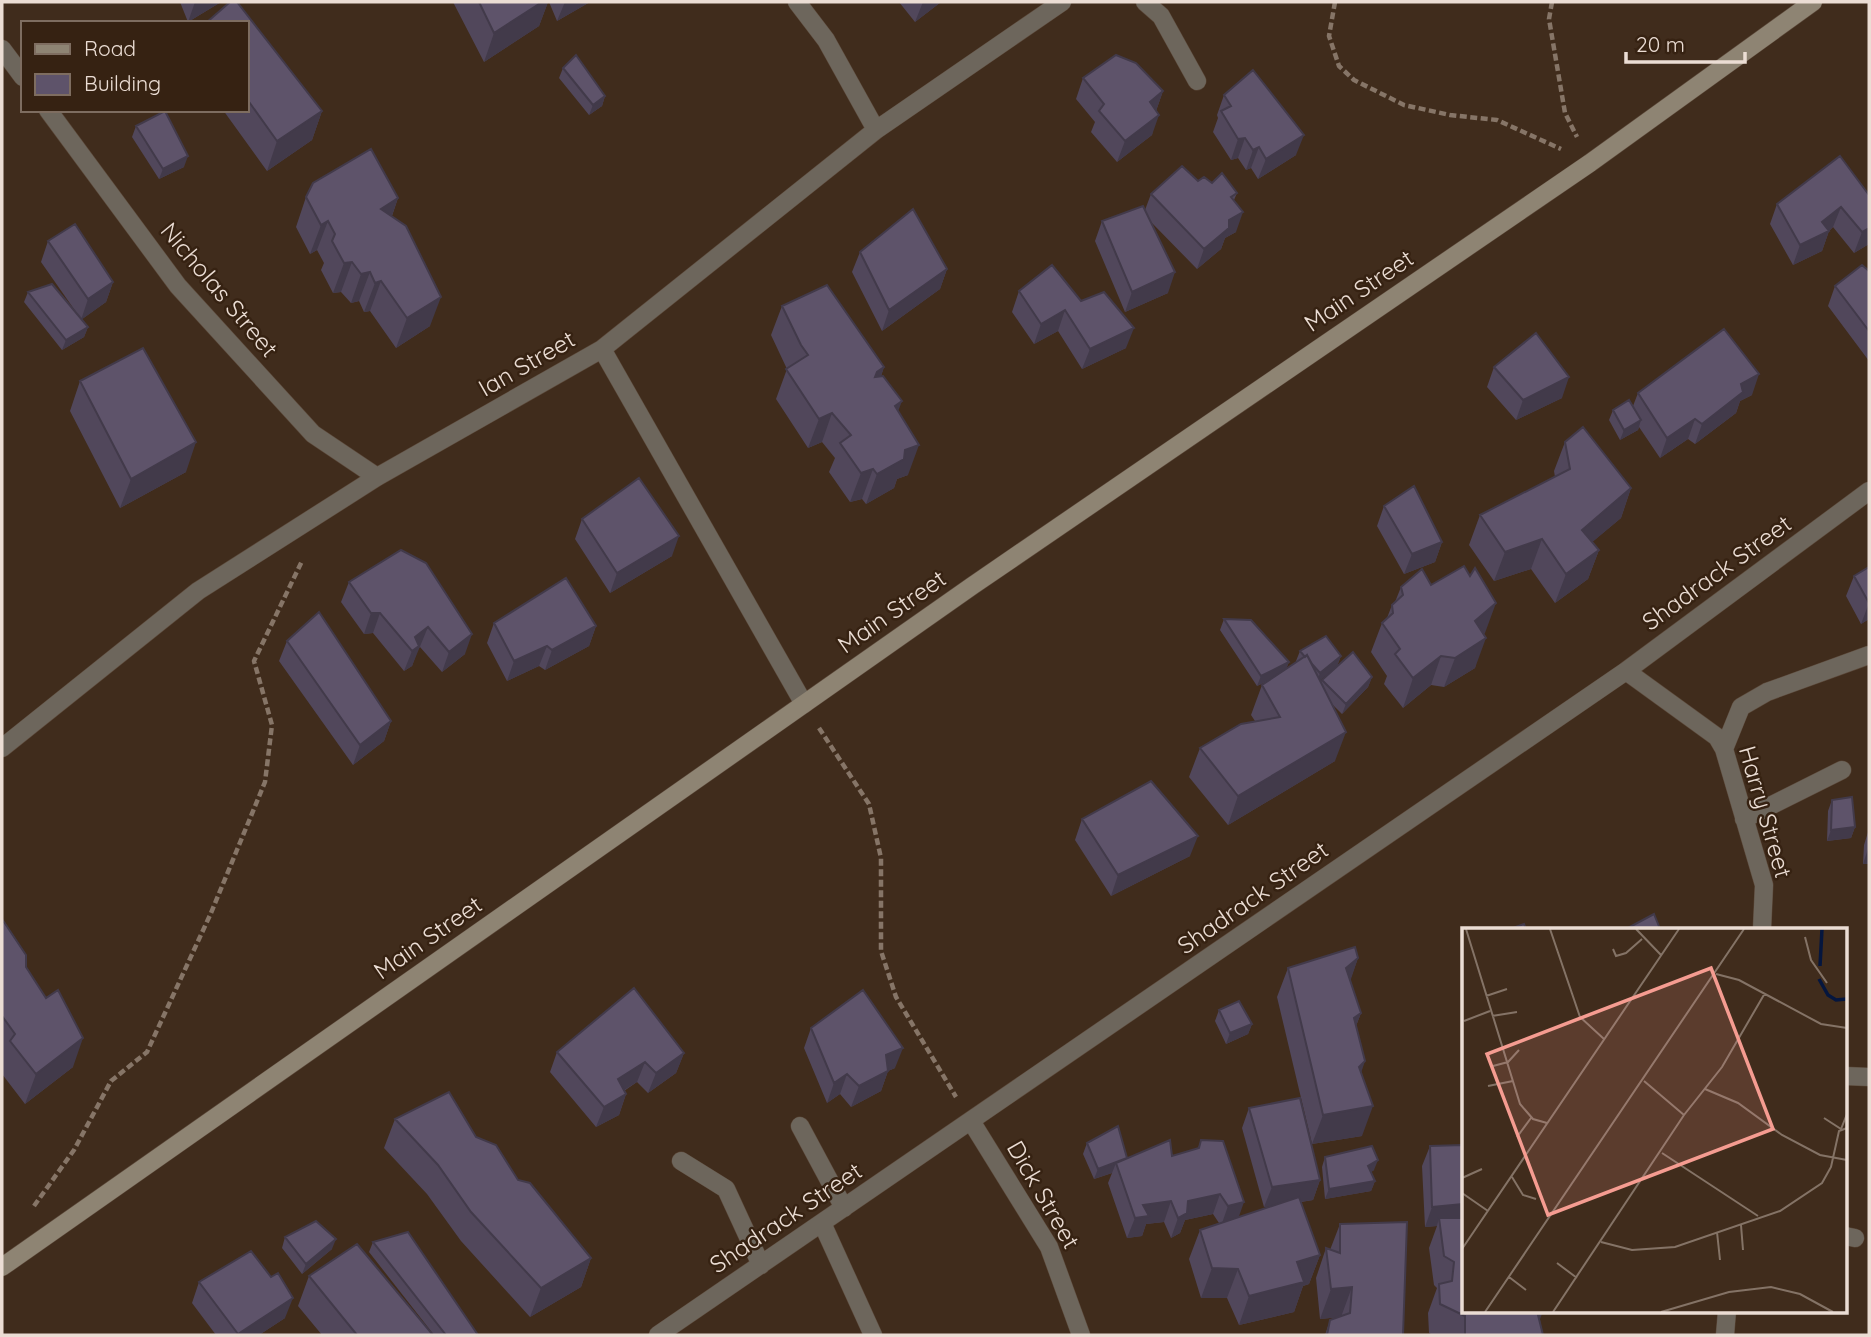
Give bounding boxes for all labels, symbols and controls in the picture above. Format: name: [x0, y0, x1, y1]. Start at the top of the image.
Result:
legend: [21, 21, 248, 112]
scale bar: [1626, 21, 1745, 65]
text: 20 m: [1636, 31, 1685, 57]
text: Road: [84, 35, 136, 61]
text: Building: [84, 70, 161, 96]
street label: Nicholas Street: [155, 216, 285, 363]
street label: Main Street: [1298, 243, 1419, 338]
street label: Ian Street: [473, 324, 580, 403]
street label: Shadrack Street: [1636, 508, 1797, 636]
street label: Main Street: [831, 563, 951, 659]
street label: Harry Street: [1733, 742, 1799, 881]
street label: Shadrack Street: [1171, 834, 1334, 960]
street label: Main Street: [367, 889, 487, 985]
inset map: [1462, 928, 1846, 1312]
street label: Dick Street: [1001, 1135, 1087, 1254]
street label: Shadrack Street: [704, 1155, 867, 1279]

